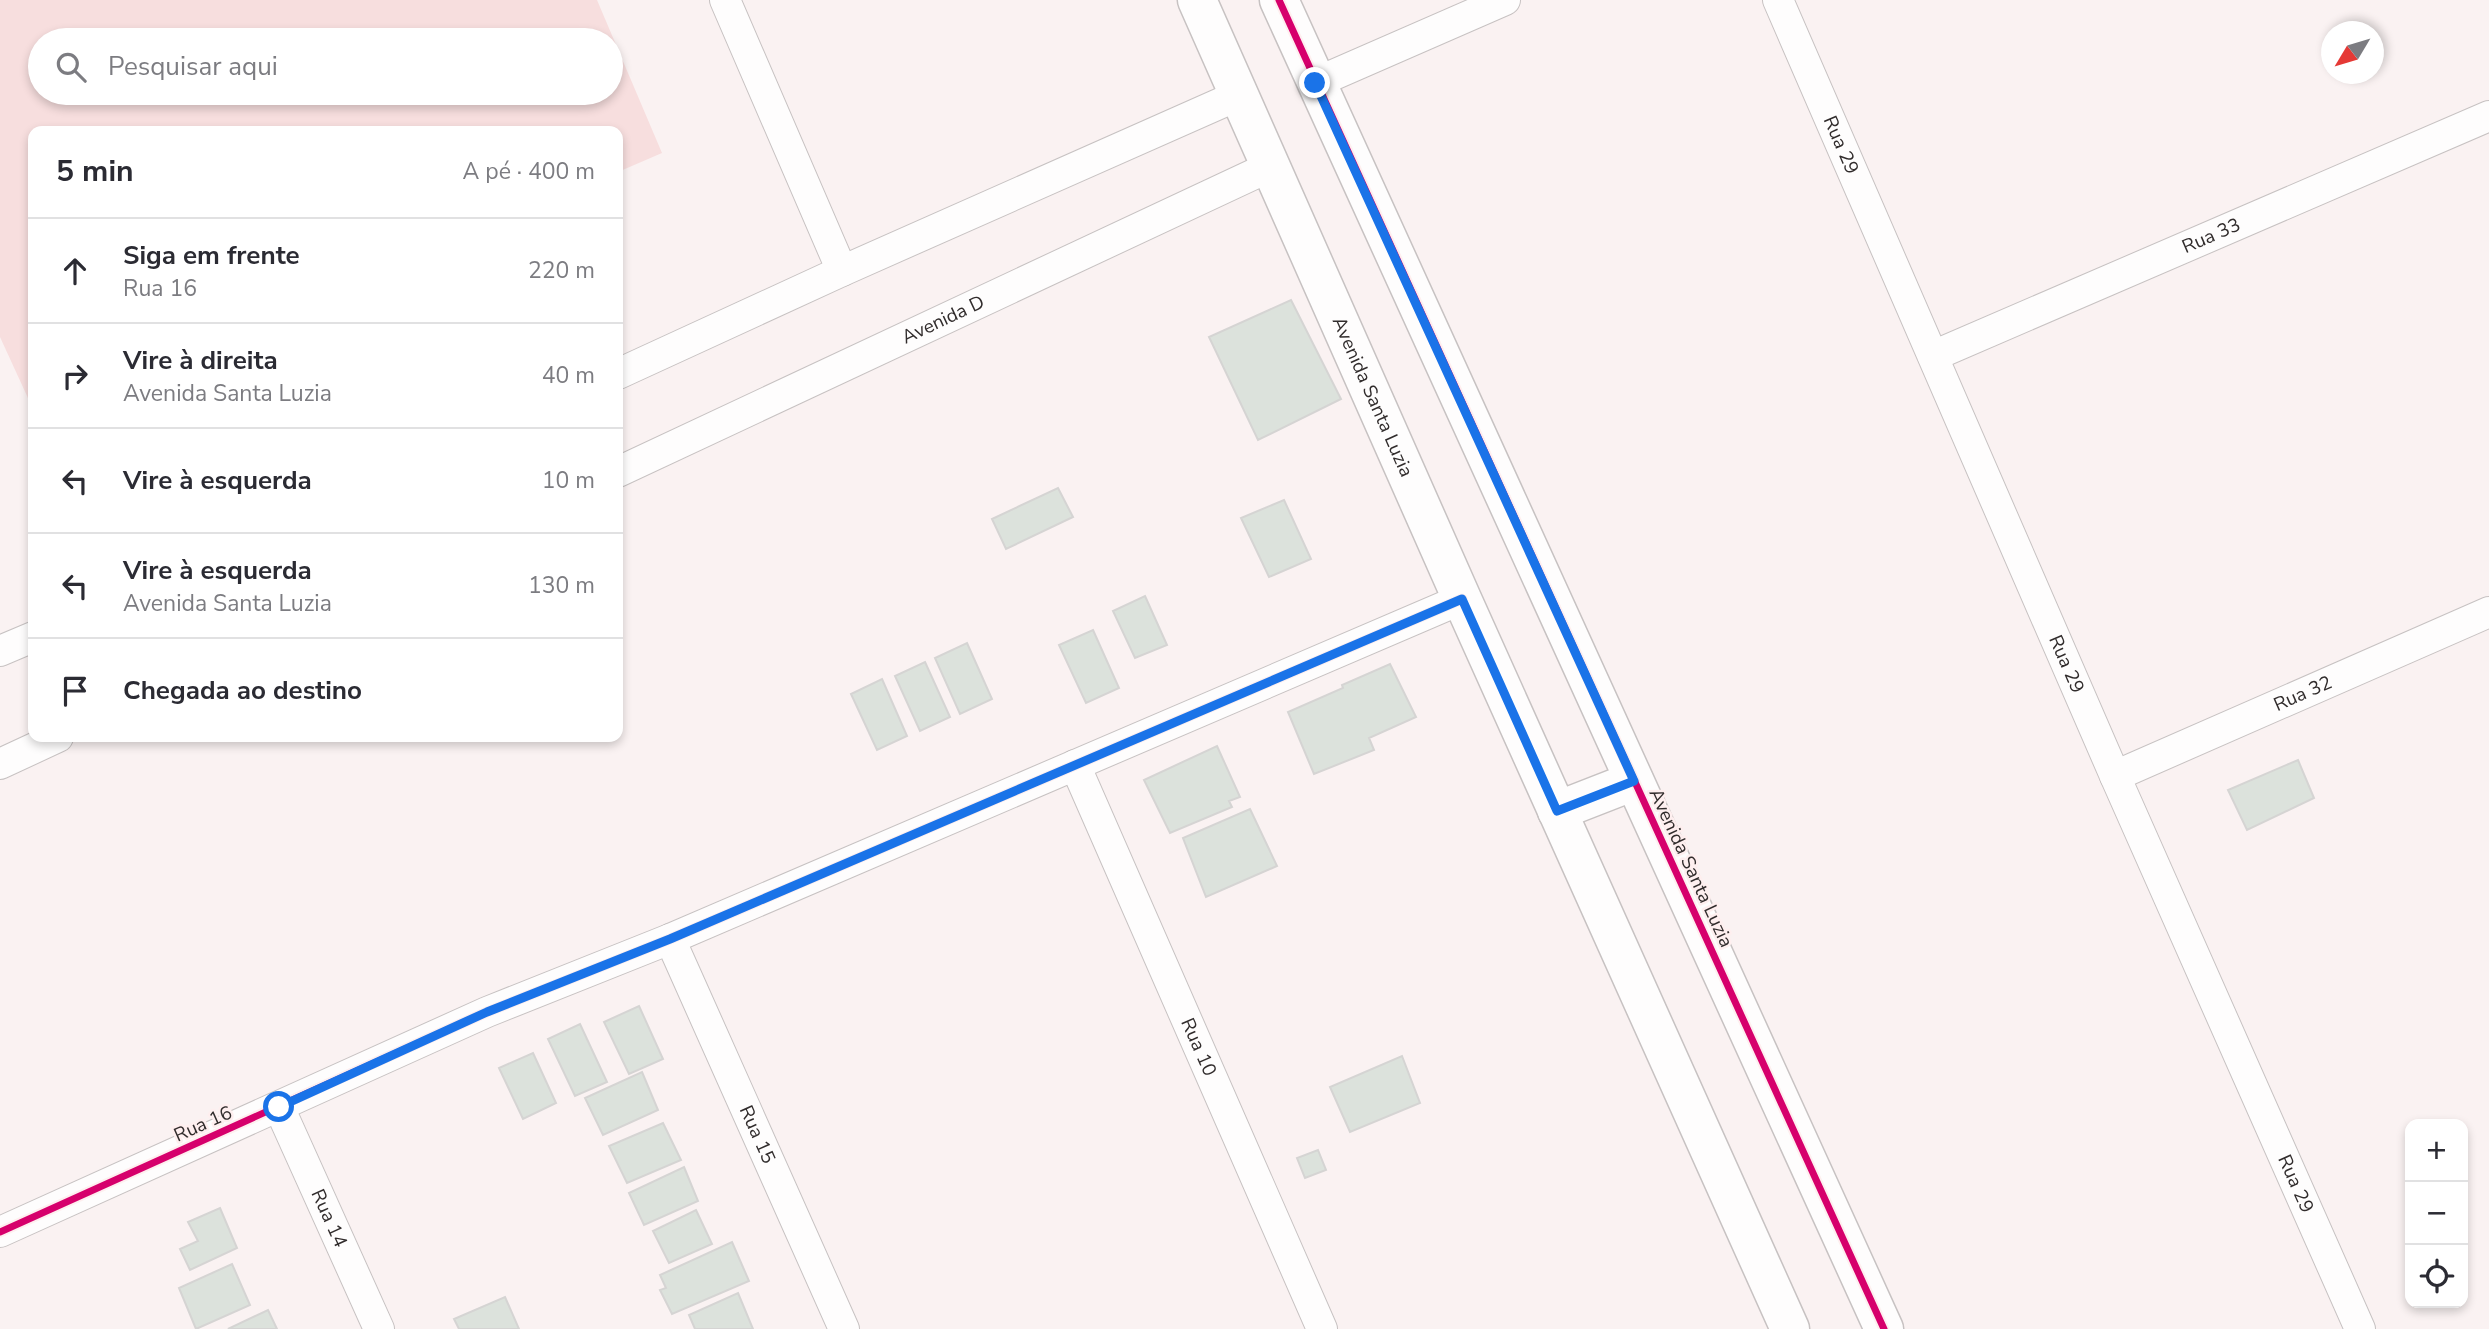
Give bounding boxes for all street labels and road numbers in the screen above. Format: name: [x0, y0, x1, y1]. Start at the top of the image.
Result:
street label: Rua 29: [1817, 112, 1865, 178]
street label: Rua 33: [2178, 212, 2244, 260]
street label: Avenida D: [898, 289, 989, 350]
street label: Avenida Santa Luzia: [1326, 313, 1419, 481]
street label: Rua 29: [2042, 631, 2091, 697]
street label: Rua 32: [2270, 669, 2336, 718]
street label: Avenida Santa Luzia: [1643, 784, 1739, 952]
street label: Rua 10: [1174, 1014, 1223, 1080]
street label: Rua 16: [170, 1100, 236, 1148]
street label: Rua 15: [733, 1101, 782, 1168]
street label: Rua 29: [2271, 1151, 2320, 1217]
street label: Rua 14: [305, 1185, 354, 1251]

